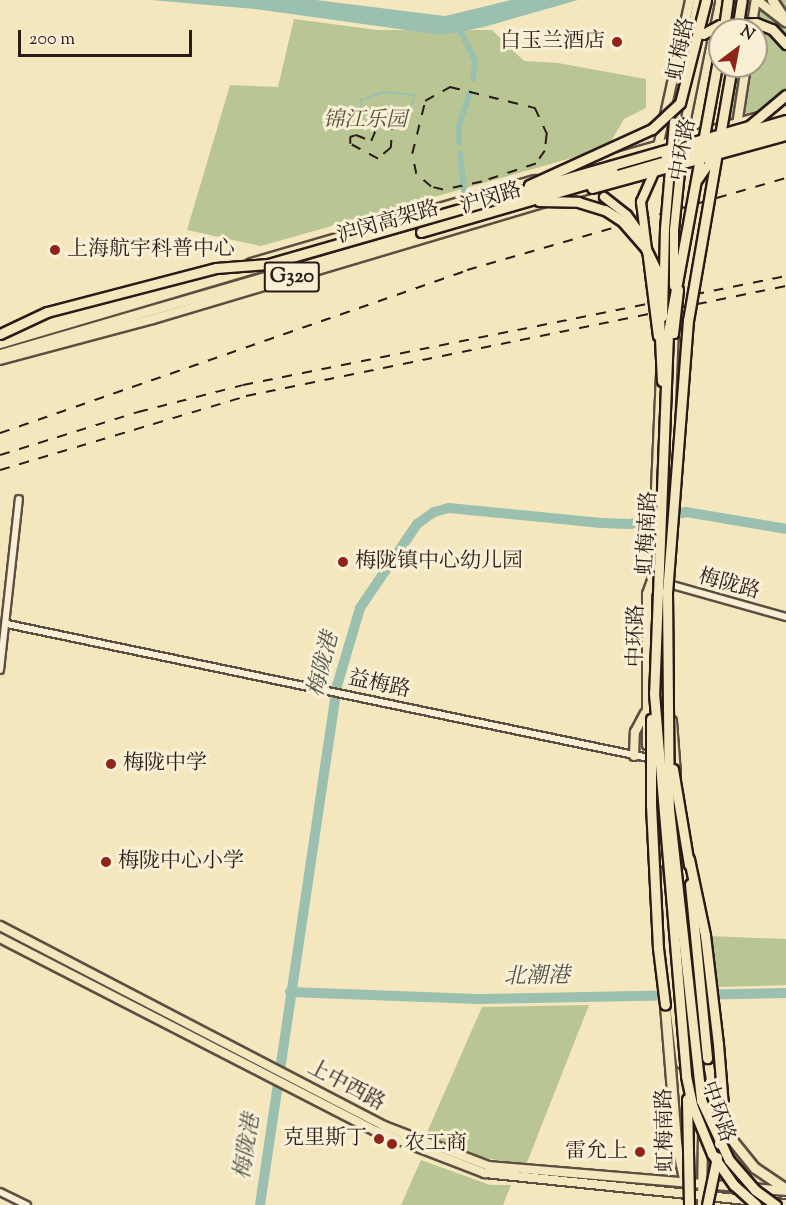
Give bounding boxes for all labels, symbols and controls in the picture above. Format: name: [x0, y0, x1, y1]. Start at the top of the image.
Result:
street label: 虹梅路: [664, 16, 700, 82]
scale bar: [21, 18, 195, 56]
north arrow: [708, 18, 768, 78]
text: N: [735, 21, 758, 47]
text: 200 m: [29, 27, 75, 53]
place label: 白玉兰酒店: [500, 29, 605, 55]
marker: 白玉兰酒店: [610, 35, 624, 49]
park label: 锦江乐园: [323, 108, 407, 134]
street label: 中环路: [666, 117, 702, 183]
street label: 沪闵路: [457, 178, 525, 220]
street label: 沪闵高架路: [334, 196, 442, 250]
place label: 上海航宇科普中心: [67, 237, 235, 263]
marker: 上海航宇科普中心: [48, 243, 62, 257]
road number: G320: [264, 260, 320, 294]
street label: 虹梅南路: [633, 490, 663, 576]
place label: 梅陇镇中心幼儿园: [355, 549, 523, 575]
marker: 梅陇镇中心幼儿园: [336, 555, 350, 569]
street label: 梅陇路: [695, 565, 763, 605]
street label: 中环路: [624, 604, 650, 668]
water label: 梅陇港: [304, 630, 346, 700]
street label: 益梅路: [346, 666, 412, 704]
place label: 梅陇中学: [123, 751, 207, 777]
marker: 梅陇中学: [104, 757, 118, 771]
place label: 梅陇中心小学: [118, 849, 244, 875]
marker: 梅陇中心小学: [99, 855, 113, 869]
water label: 北潮港: [504, 964, 570, 992]
street label: 上中西路: [303, 1055, 389, 1117]
street label: 中环路: [695, 1078, 739, 1146]
street label: 虹梅南路: [653, 1088, 679, 1172]
water label: 梅陇港: [231, 1112, 267, 1182]
place label: 克里斯丁: [283, 1126, 367, 1152]
place label: 农工商: [404, 1131, 467, 1157]
marker: 克里斯丁: [372, 1132, 386, 1146]
marker: 农工商: [385, 1137, 399, 1151]
place label: 雷允上: [565, 1139, 628, 1165]
marker: 雷允上: [633, 1145, 647, 1159]

